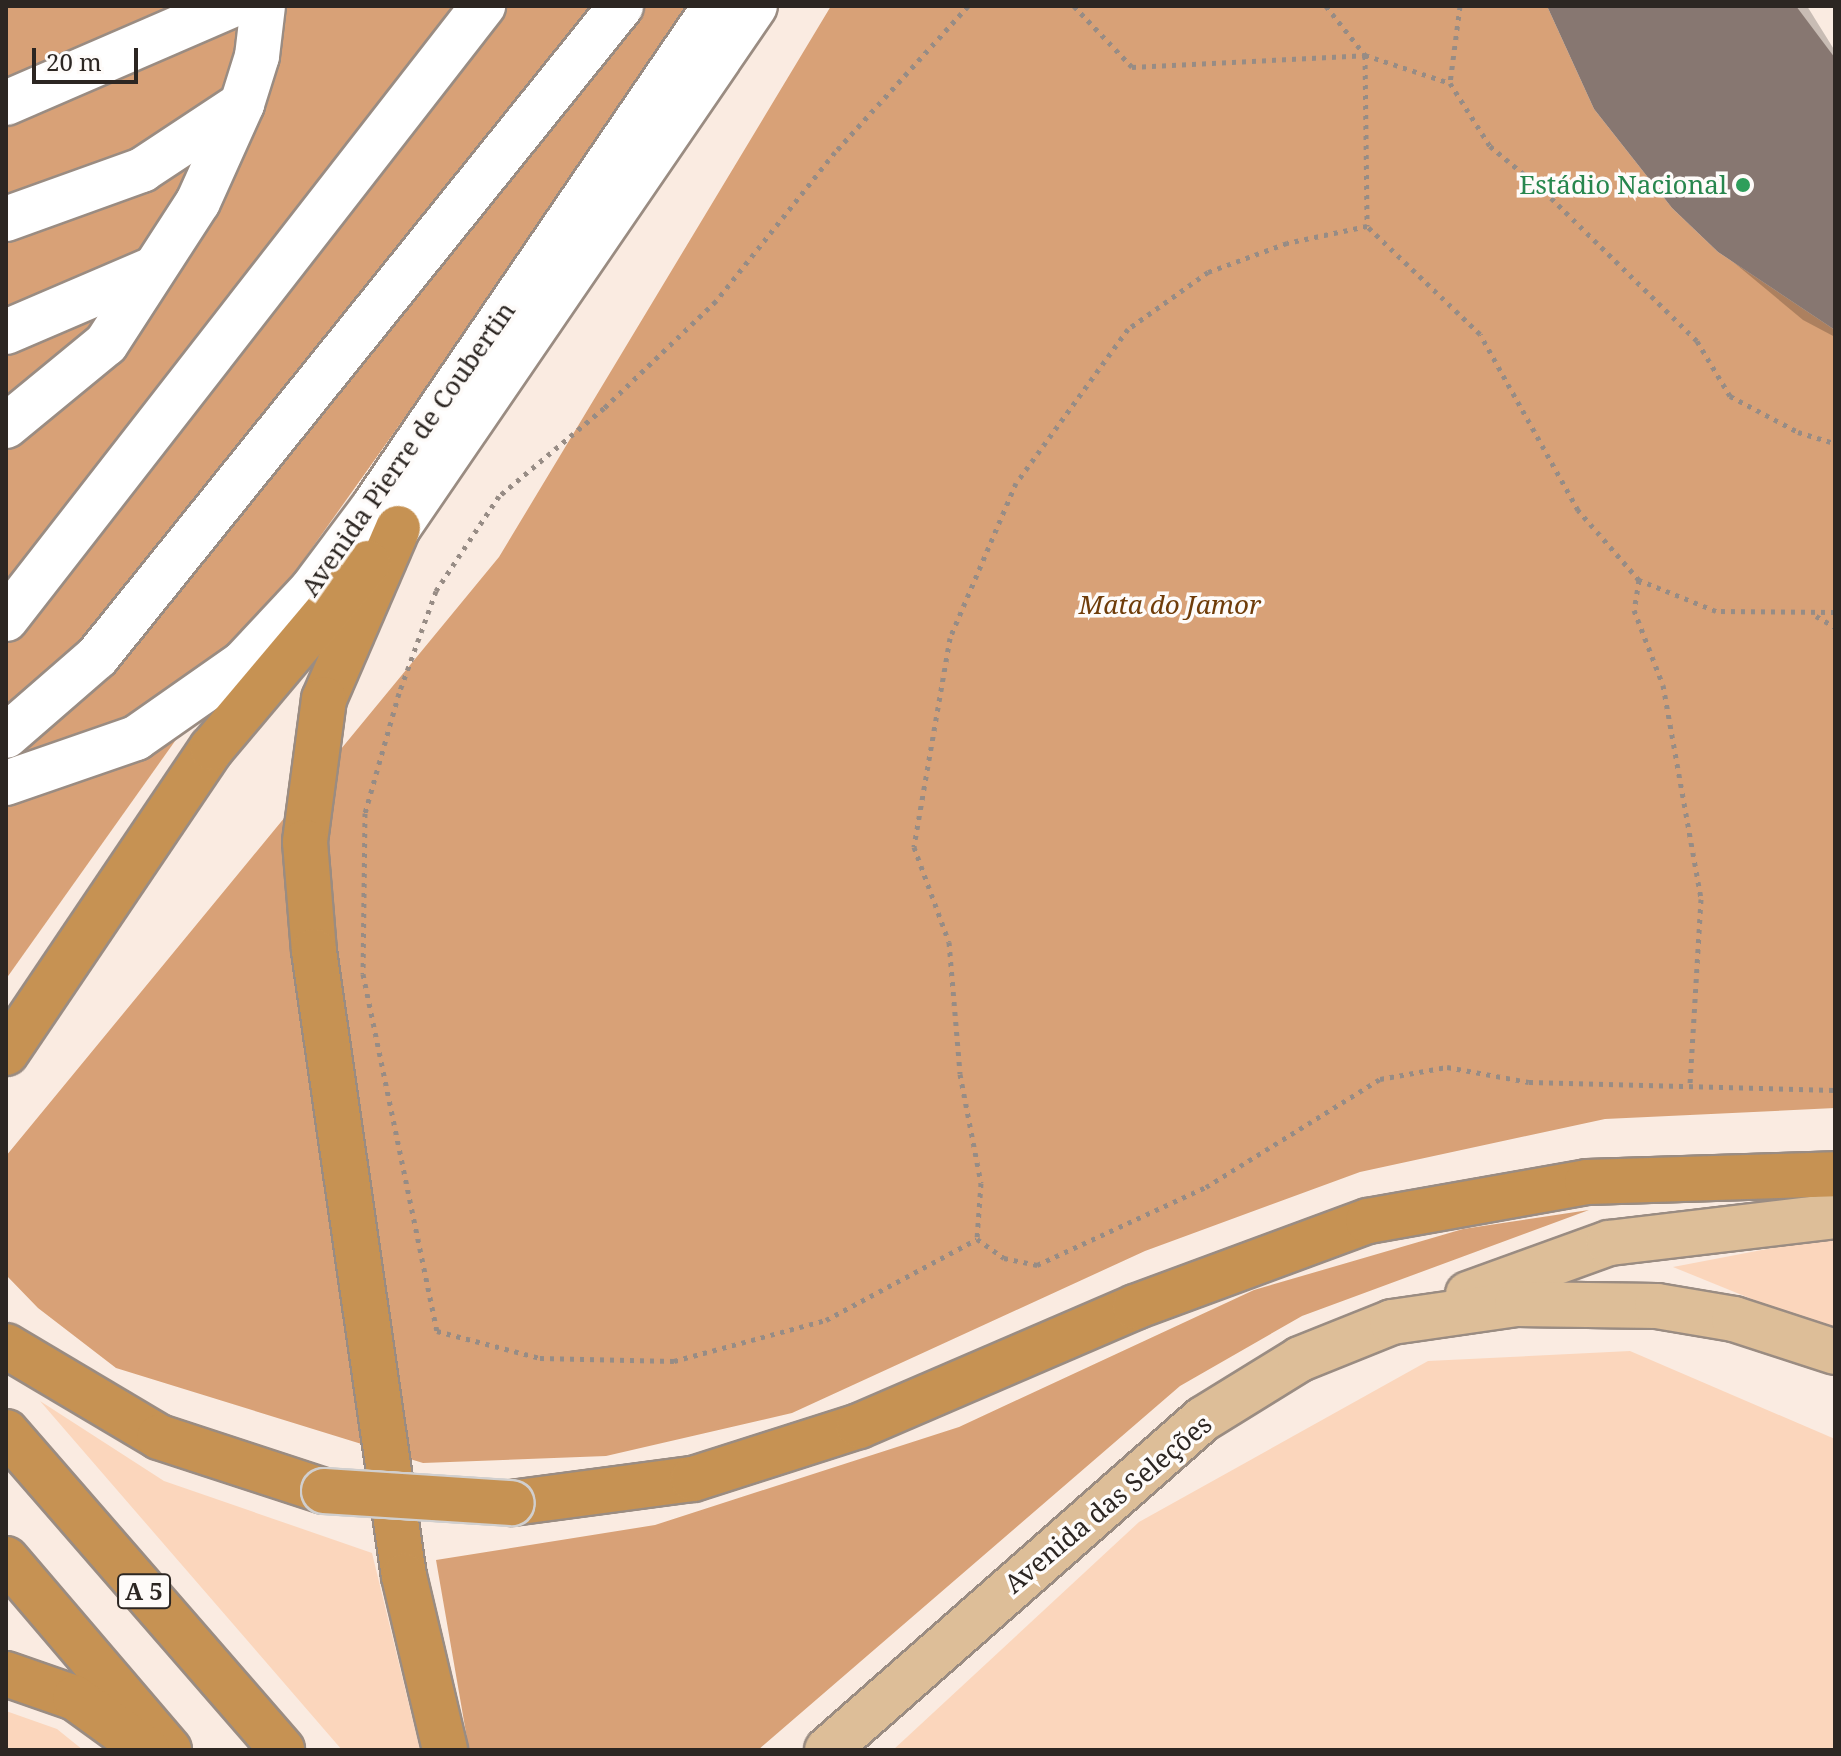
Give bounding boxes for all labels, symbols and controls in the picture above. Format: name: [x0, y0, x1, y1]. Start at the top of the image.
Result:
scale bar: [36, 32, 142, 82]
text: 20 m: [46, 45, 102, 78]
place label: Estádio Nacional: [1519, 169, 1727, 201]
marker: Estádio Nacional: [1734, 176, 1752, 194]
street label: Avenida Pierre de Coubertin: [294, 296, 522, 602]
park label: Mata do Jamor: [1079, 589, 1261, 621]
street label: Avenida das Seleções: [998, 1408, 1218, 1600]
road number: A 5: [116, 1571, 172, 1611]

